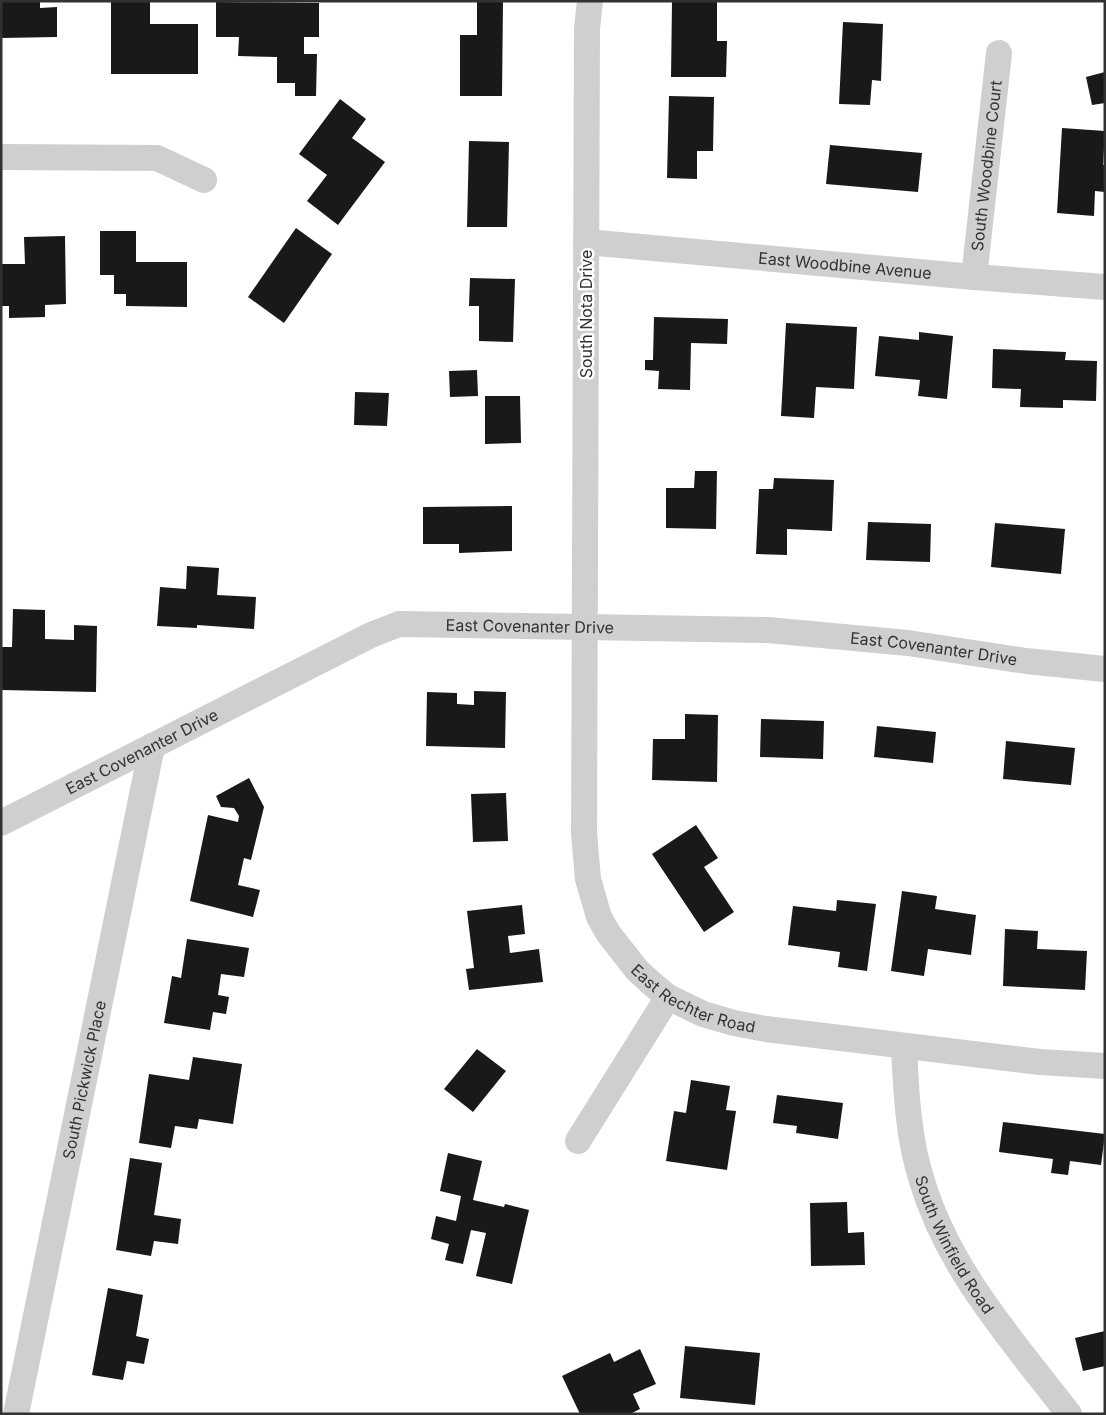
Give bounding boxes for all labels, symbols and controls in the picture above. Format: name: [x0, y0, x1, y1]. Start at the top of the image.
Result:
street label: South Woodbine Court: [967, 79, 1006, 252]
street label: East Woodbine Avenue: [757, 248, 932, 283]
street label: South Nota Drive: [576, 250, 596, 378]
street label: East Covenanter Drive: [446, 615, 614, 637]
street label: East Covenanter Drive: [849, 628, 1019, 670]
street label: East Covenanter Drive: [62, 704, 221, 798]
street label: East Rechter Road: [627, 960, 757, 1037]
street label: South Pickwick Place: [58, 999, 110, 1161]
street label: South Winfield Road: [911, 1173, 998, 1318]

